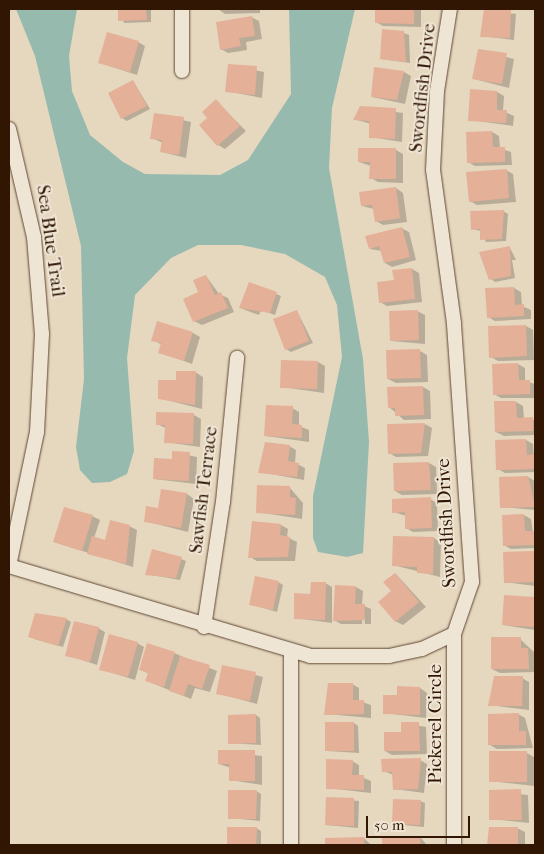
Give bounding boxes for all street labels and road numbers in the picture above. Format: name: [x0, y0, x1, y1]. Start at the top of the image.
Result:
street label: Swordfish Drive: [405, 22, 441, 154]
street label: Sea Blue Trail: [31, 183, 69, 299]
street label: Sawfish Terrace: [185, 425, 223, 555]
street label: Swordfish Drive: [432, 458, 462, 588]
street label: Pickerel Circle: [425, 664, 447, 784]

